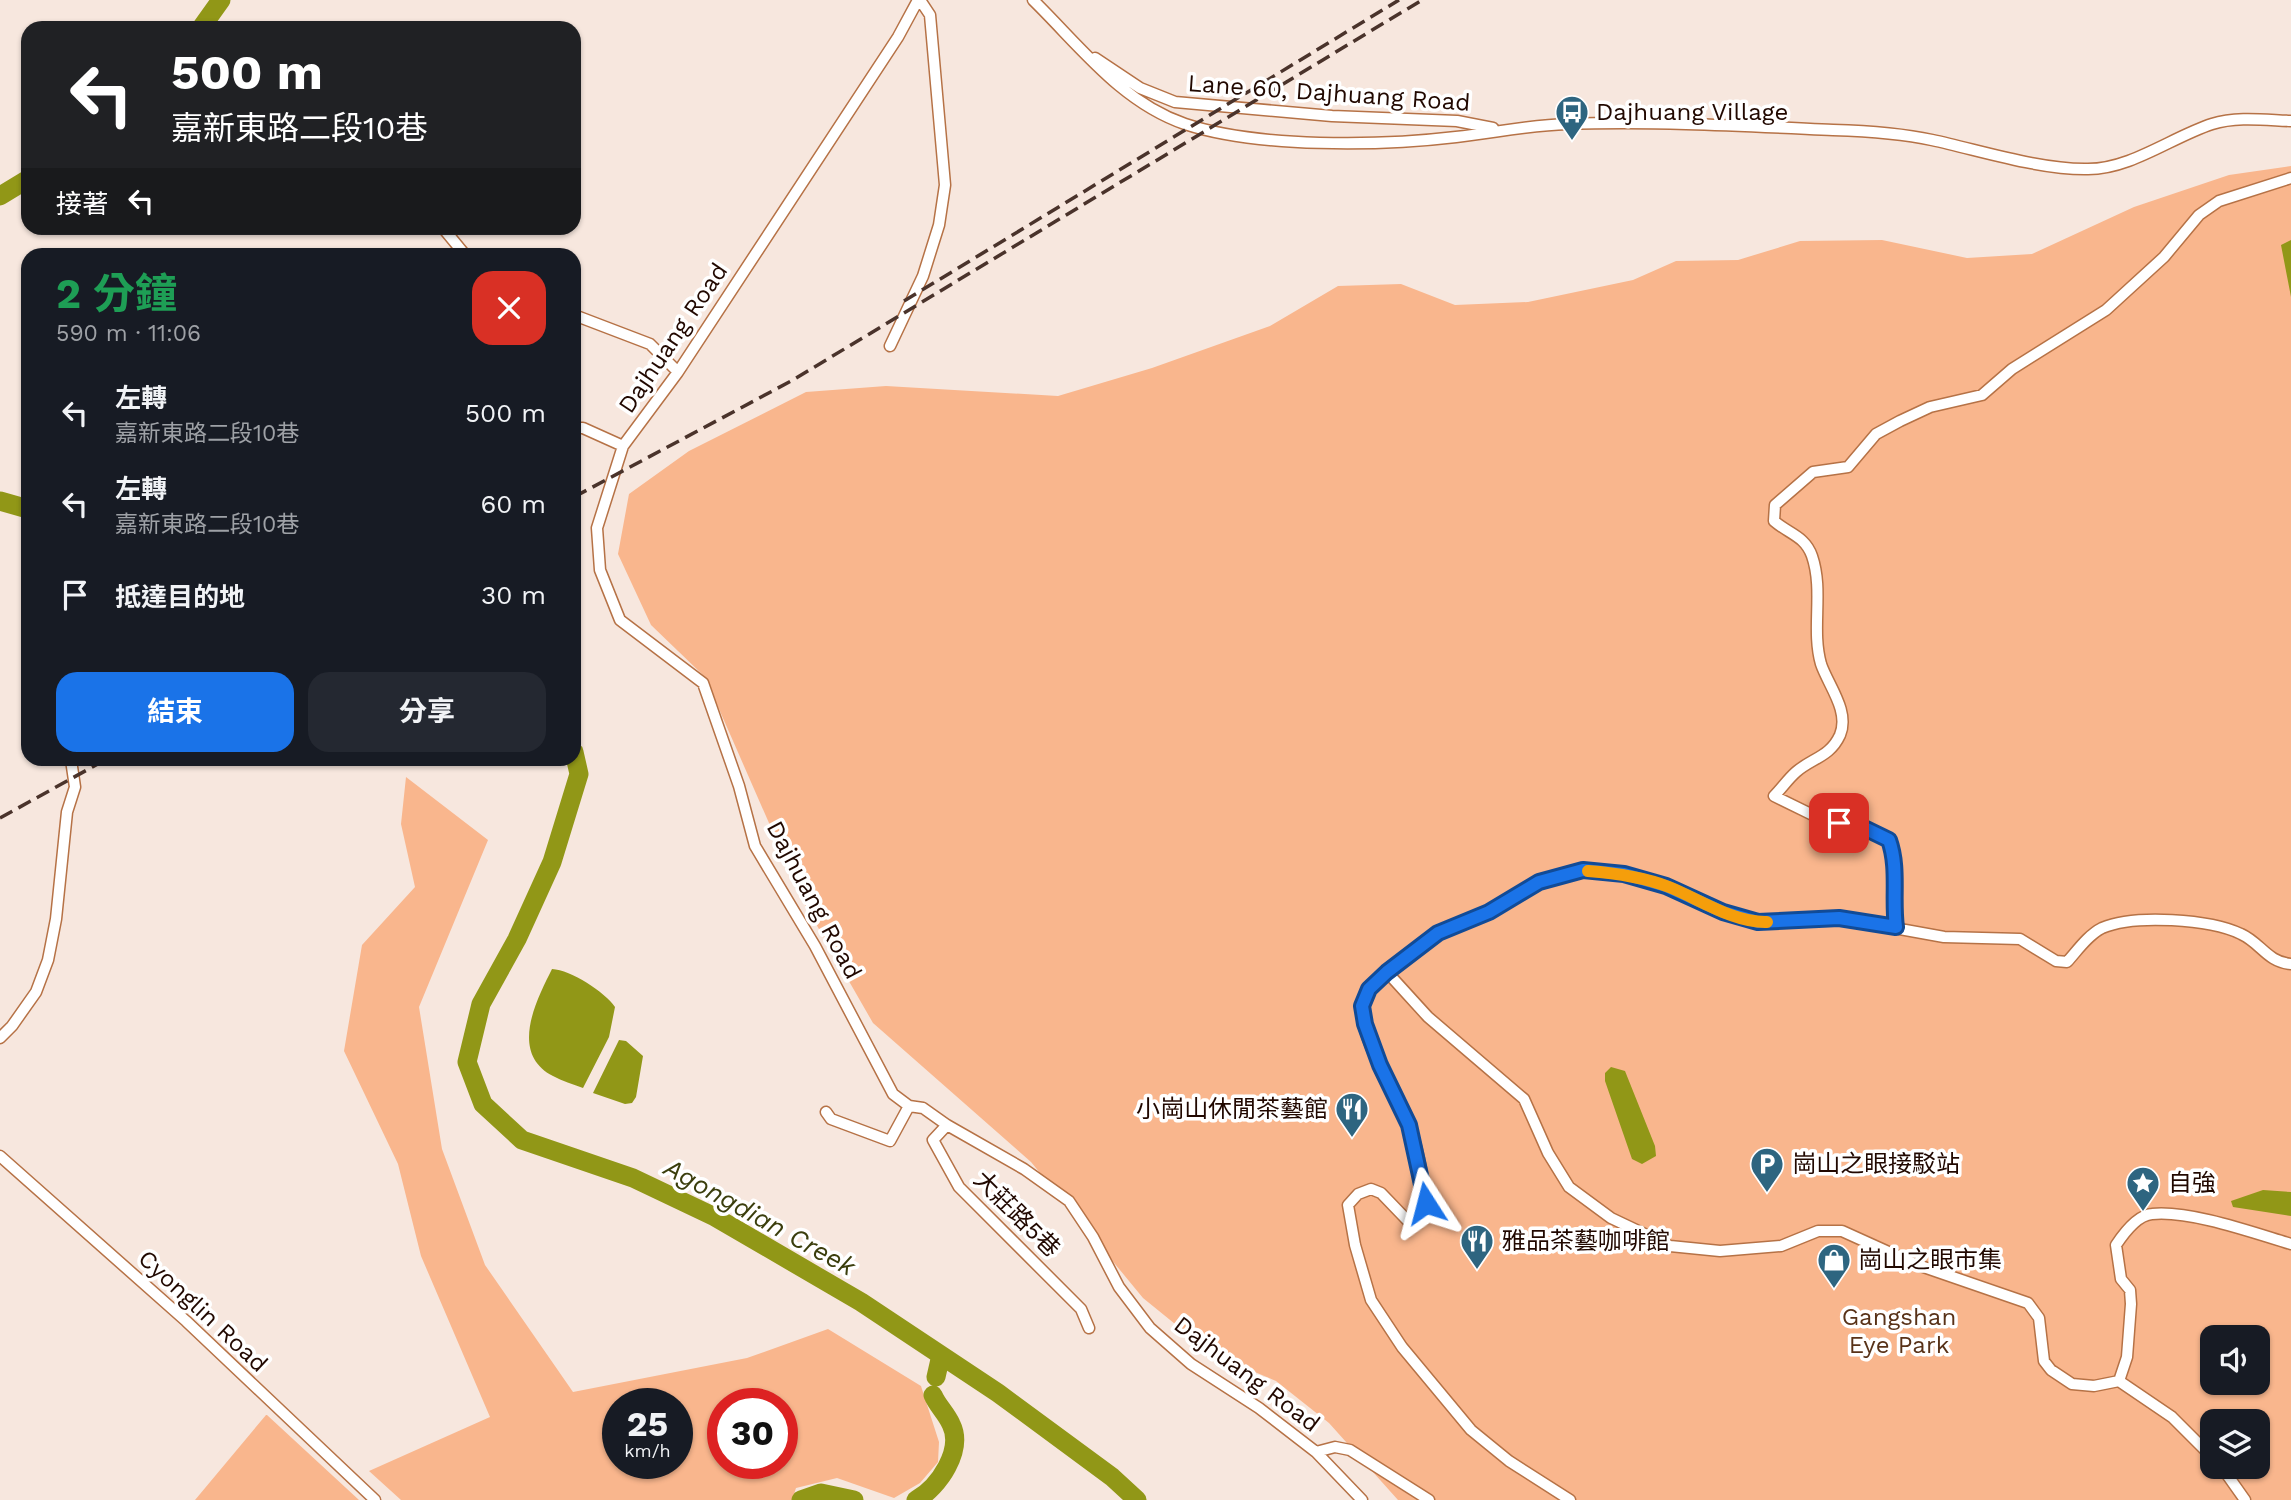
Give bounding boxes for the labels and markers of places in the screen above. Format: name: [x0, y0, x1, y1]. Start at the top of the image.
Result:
bus stop icon: Dajhuang Village: [1553, 93, 1591, 142]
place label: Dajhuang Village: [1596, 98, 1788, 126]
pin: [1809, 793, 1869, 853]
restaurant icon: 小崗山休閒茶藝館: [1333, 1090, 1371, 1139]
place label: 小崗山休閒茶藝館: [1136, 1095, 1328, 1123]
parking icon: 崗山之眼接駁站: [1748, 1145, 1786, 1194]
place label: 崗山之眼接駁站: [1792, 1150, 1960, 1178]
place icon: 自強: [2124, 1164, 2162, 1213]
place label: 自強: [2168, 1169, 2216, 1197]
restaurant icon: 雅品茶藝咖啡館: [1458, 1222, 1496, 1271]
place label: 雅品茶藝咖啡館: [1502, 1227, 1670, 1255]
shop icon: 崗山之眼市集: [1815, 1241, 1853, 1290]
place label: 崗山之眼市集: [1858, 1246, 2002, 1274]

